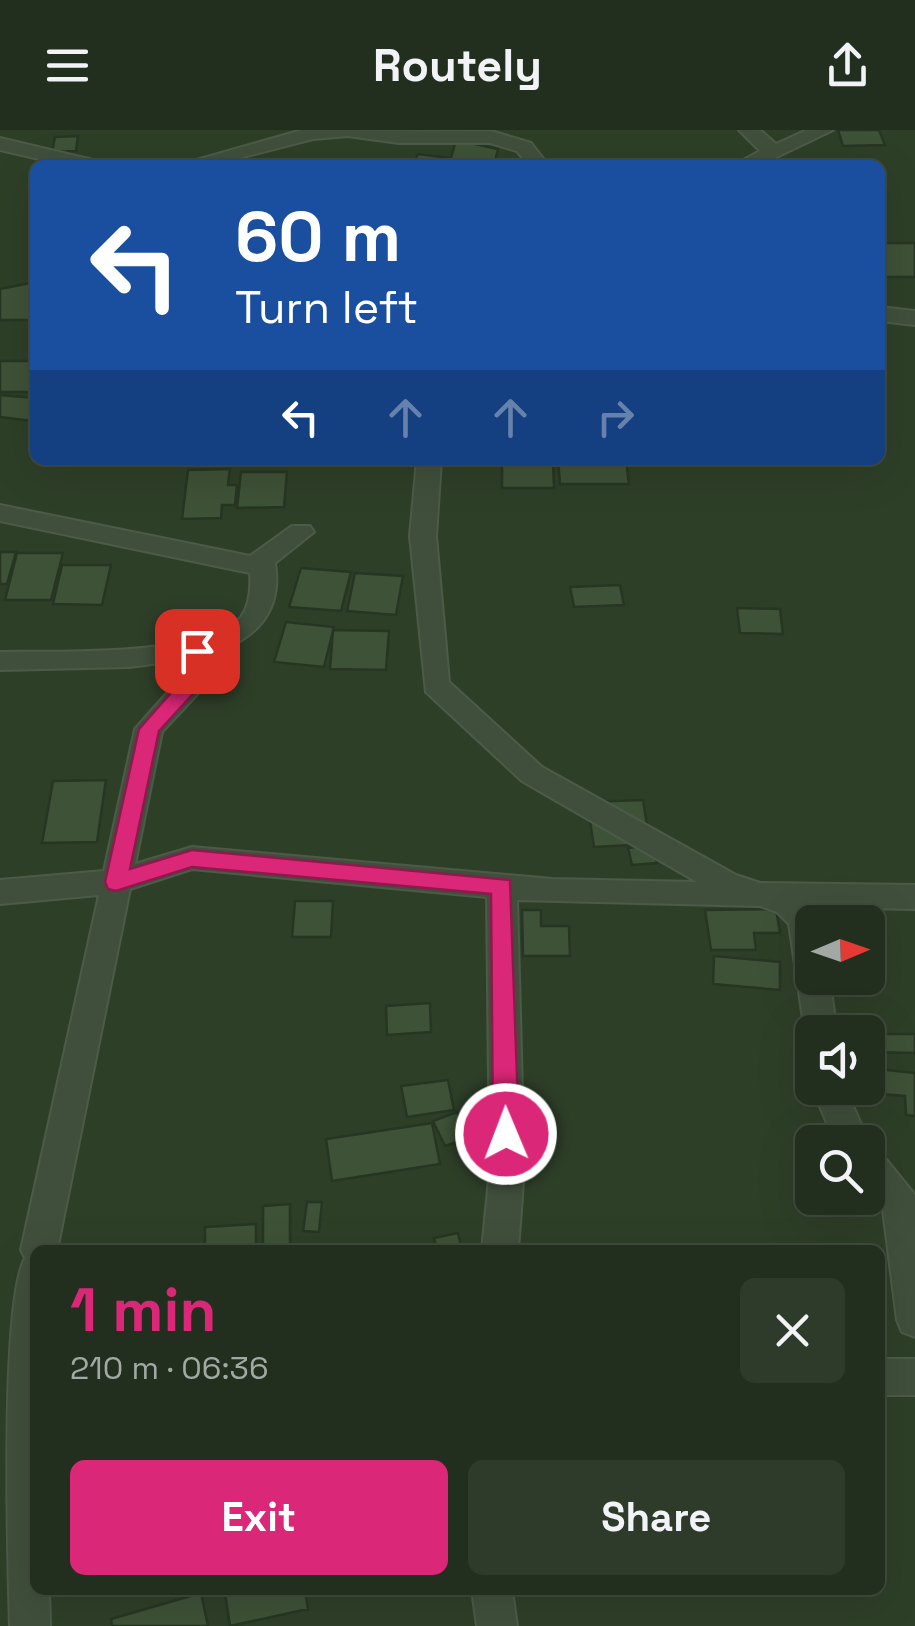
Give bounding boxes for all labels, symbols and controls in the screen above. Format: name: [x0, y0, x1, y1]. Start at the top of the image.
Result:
text: Routely: [373, 37, 542, 94]
icon: menu: [40, 38, 95, 93]
icon: share: [820, 38, 875, 93]
text: 60 m: [235, 192, 401, 281]
icon: left: [70, 200, 200, 330]
text: Turn left: [235, 279, 418, 336]
icon: left: [273, 390, 328, 445]
icon: ahead: [378, 390, 433, 445]
icon: ahead: [483, 390, 538, 445]
icon: right: [588, 390, 643, 445]
pin: [155, 609, 240, 694]
icon: arrive: [170, 624, 225, 679]
north arrow: [795, 905, 885, 995]
map controls: [795, 905, 885, 1215]
button: sound: [795, 1015, 885, 1105]
position arrow: [454, 1082, 558, 1186]
button: search: [795, 1125, 885, 1215]
text: 1 min: [70, 1272, 217, 1349]
button: close: [740, 1278, 845, 1383]
text: 210 m · 06:36: [70, 1348, 268, 1388]
button: Exit: [70, 1460, 448, 1575]
button: Share: [468, 1460, 845, 1575]

